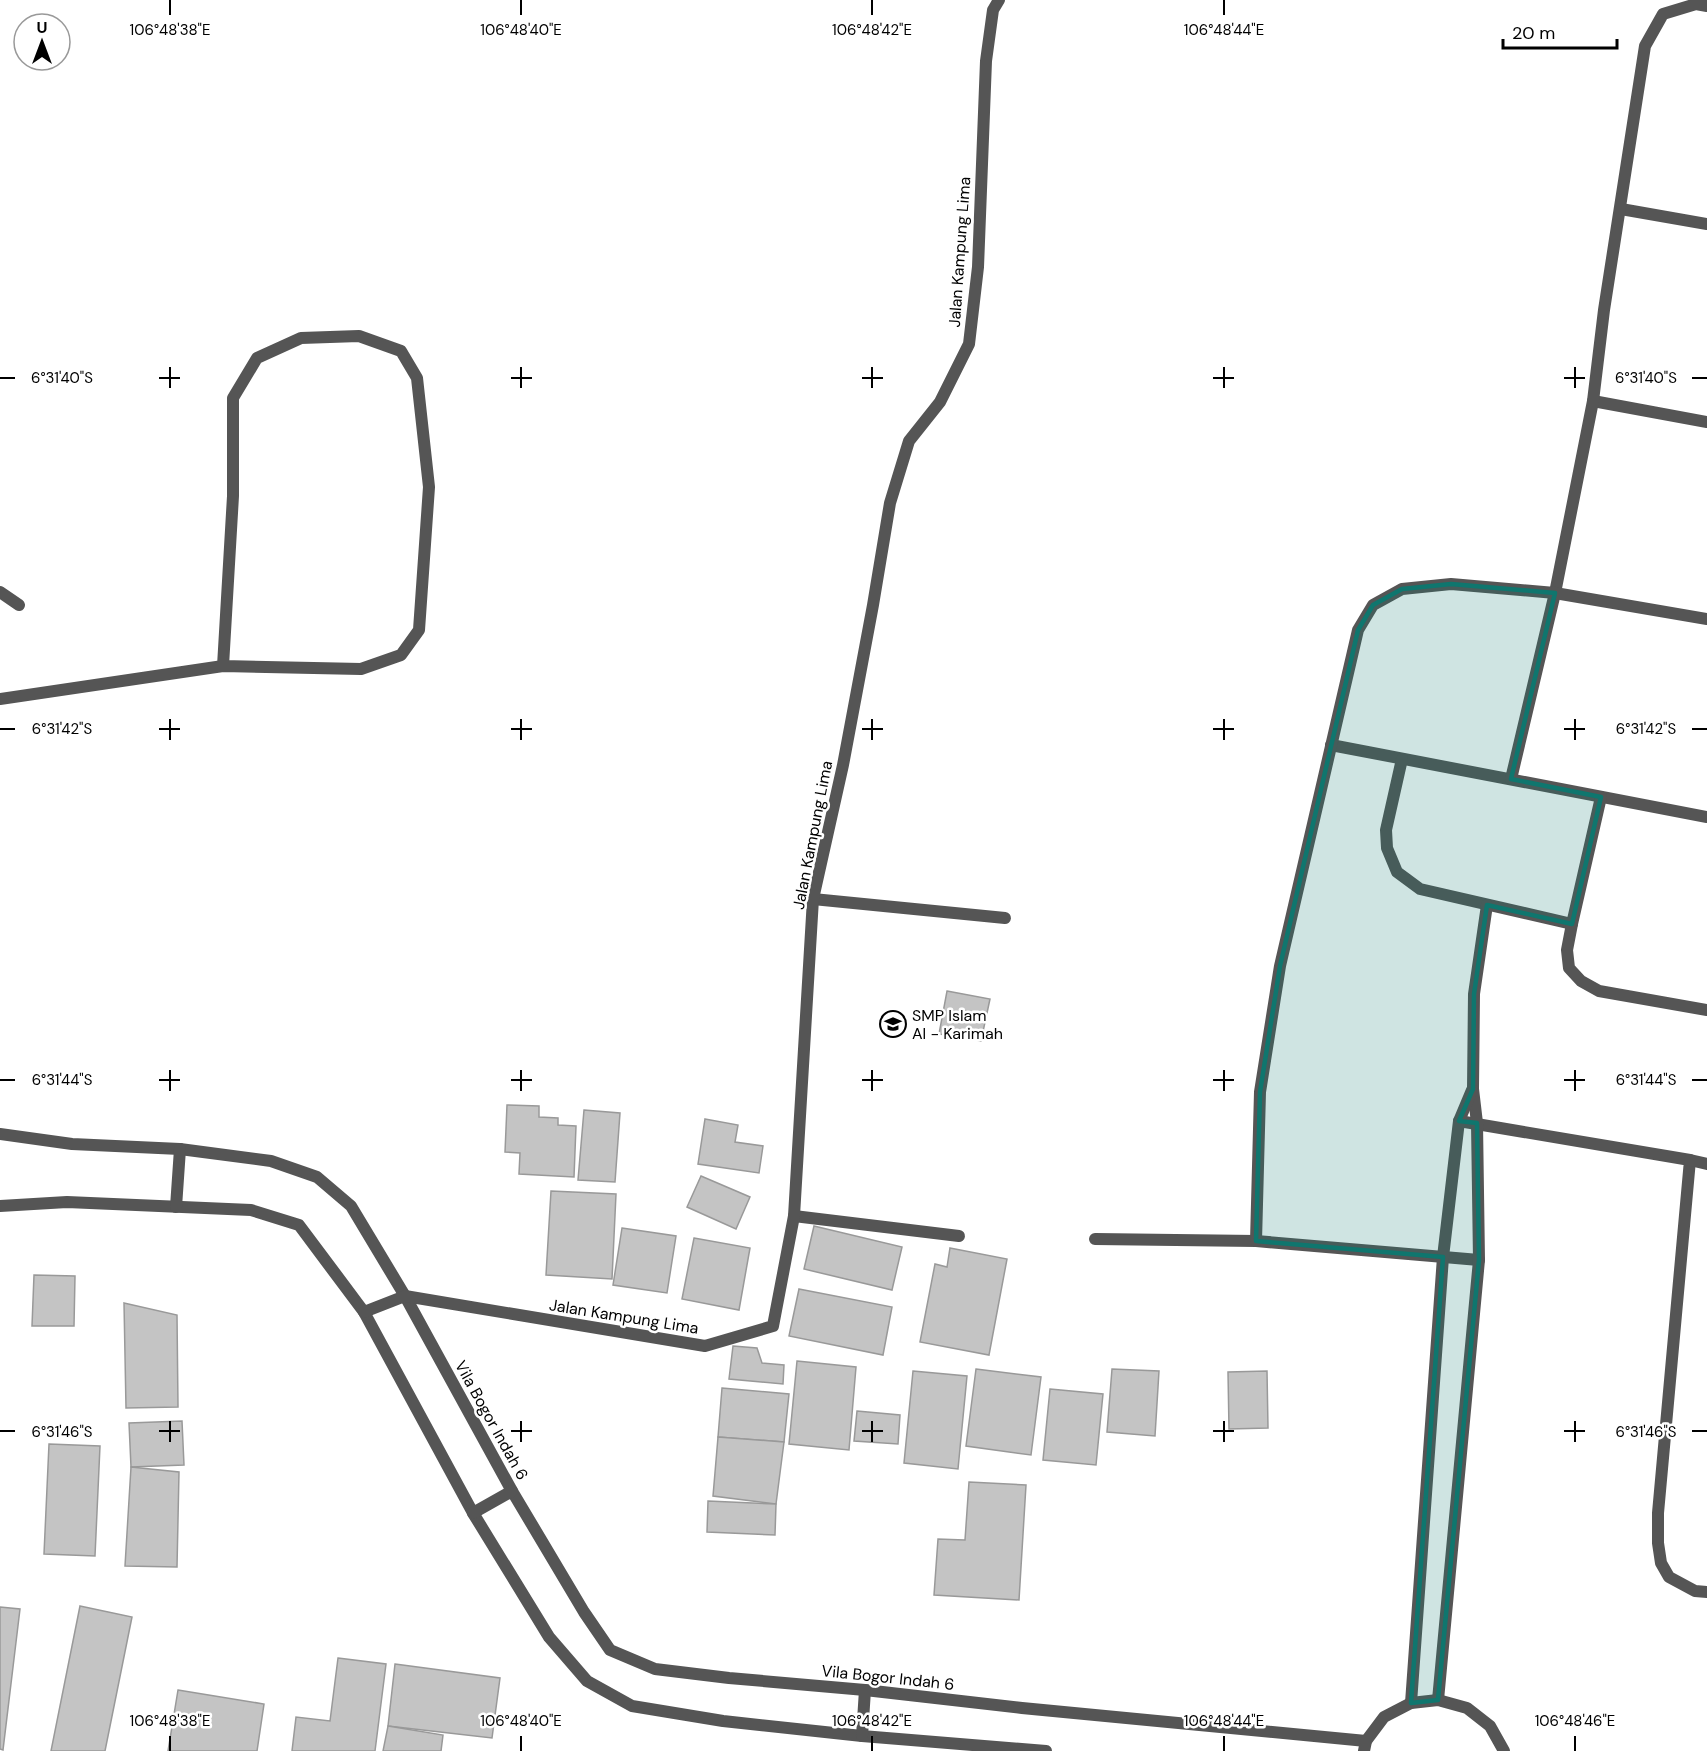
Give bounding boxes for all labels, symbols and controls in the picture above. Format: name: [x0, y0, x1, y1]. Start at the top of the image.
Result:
north arrow: [12, 12, 72, 72]
scale bar: [1503, 12, 1617, 50]
text: U: [37, 17, 47, 38]
text: 106°48'38"E: [130, 20, 210, 40]
text: 106°48'40"E: [480, 20, 562, 40]
text: 106°48'42"E: [832, 20, 912, 40]
text: 106°48'44"E: [1184, 20, 1264, 40]
text: 20 m: [1512, 21, 1555, 45]
street label: Jalan Kampung Lima: [944, 176, 975, 328]
text: 6°31'40"S: [31, 368, 93, 388]
text: 6°31'40"S: [1615, 368, 1677, 388]
text: 6°31'42"S: [32, 719, 92, 739]
text: 6°31'42"S: [1616, 719, 1676, 739]
street label: Jalan Kampung Lima: [788, 759, 837, 911]
place label: SMP Islam Al - Karimah: [912, 1005, 1003, 1044]
school or university icon: SMP Islam Al - Karimah: [878, 1009, 908, 1039]
text: 6°31'44"S: [32, 1070, 93, 1090]
text: 6°31'44"S: [1616, 1070, 1677, 1090]
street label: Jalan Kampung Lima: [548, 1294, 700, 1339]
street label: Vila Bogor Indah 6: [450, 1357, 533, 1484]
text: 6°31'46"S: [31, 1422, 93, 1442]
text: 6°31'46"S: [1615, 1422, 1677, 1442]
street label: Vila Bogor Indah 6: [821, 1660, 955, 1695]
text: 106°48'38"E: [130, 1711, 210, 1731]
text: 106°48'40"E: [480, 1711, 562, 1731]
text: 106°48'42"E: [832, 1711, 912, 1731]
text: 106°48'44"E: [1184, 1711, 1264, 1731]
text: 106°48'46"E: [1535, 1711, 1615, 1731]

